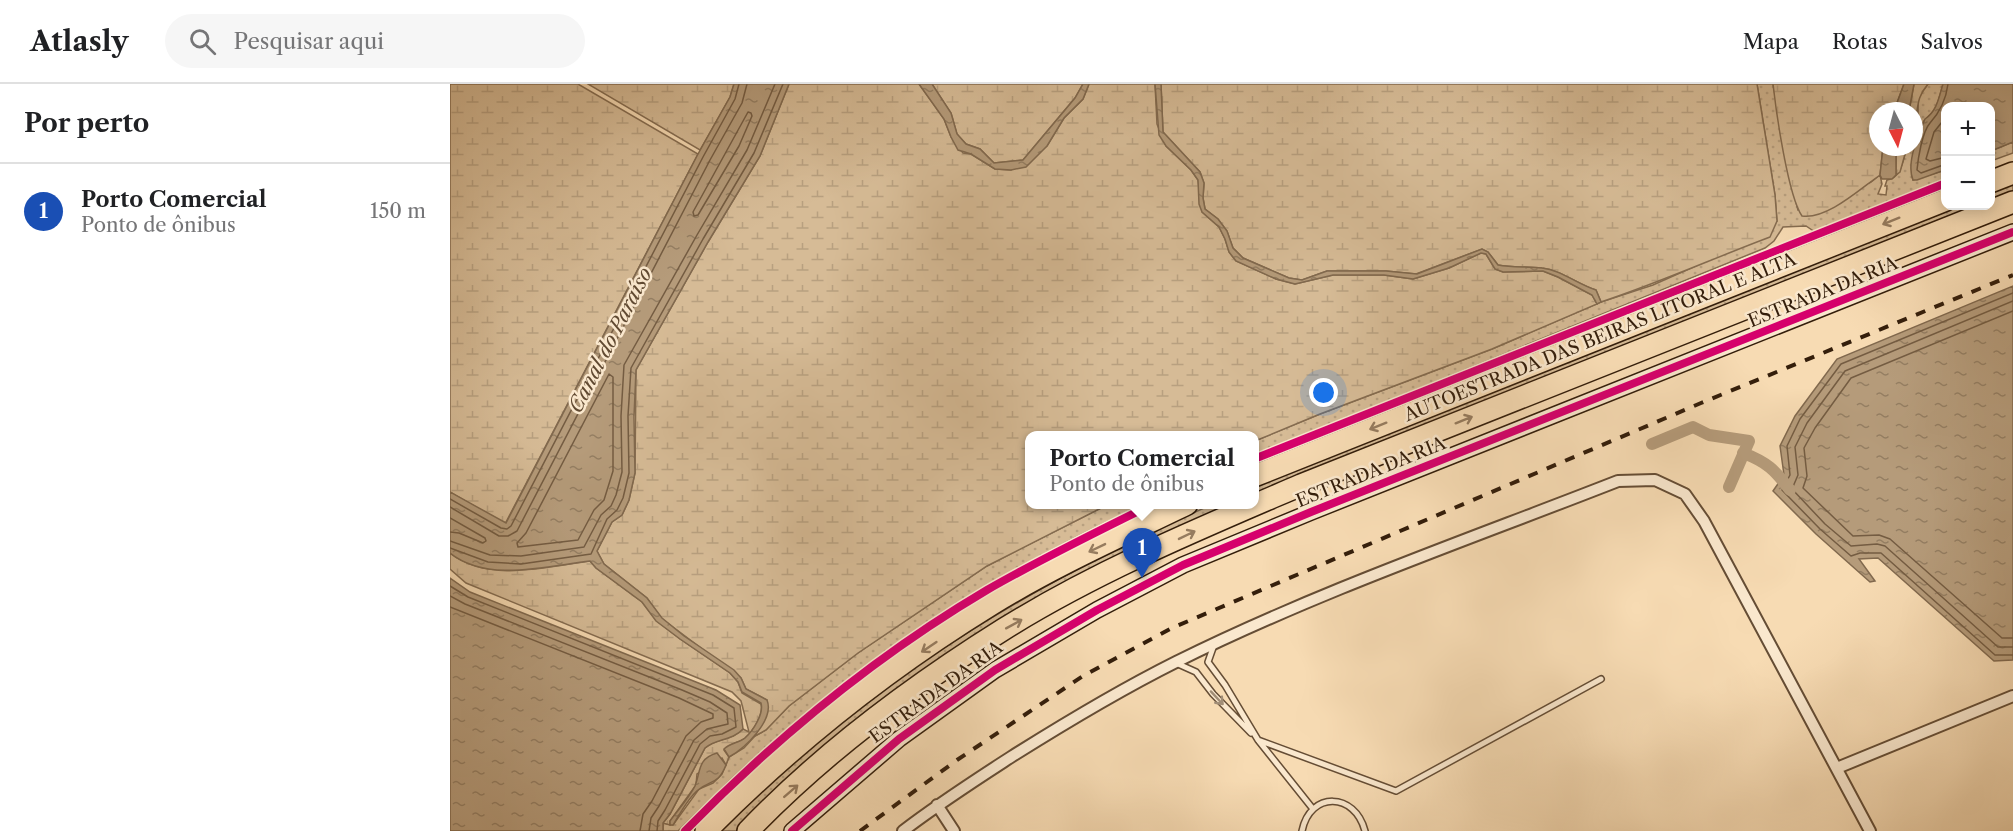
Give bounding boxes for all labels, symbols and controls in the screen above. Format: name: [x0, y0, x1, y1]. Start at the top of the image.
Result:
search box: [165, 14, 585, 68]
text: Atlasly: [30, 24, 129, 58]
icon: search: [186, 25, 219, 58]
text: Pesquisar aqui: [234, 28, 384, 55]
text: Mapa: [1743, 29, 1799, 54]
text: Rotas: [1832, 29, 1888, 54]
text: Salvos: [1921, 29, 1983, 54]
north arrow: [1869, 102, 1923, 156]
map controls: [1941, 102, 1995, 210]
button: +: [1941, 102, 1995, 156]
text: Por perto: [24, 107, 149, 139]
button: −: [1941, 156, 1995, 210]
text: Porto Comercial: [81, 186, 266, 213]
text: 1: [39, 199, 48, 223]
text: 150 m: [370, 199, 426, 223]
text: Ponto de ônibus: [81, 213, 236, 237]
one-way arrow: [1882, 216, 1901, 227]
street label: AUTOESTRADA DAS BEIRAS LITORAL E ALTA: [1400, 248, 1800, 426]
street label: ESTRADA DA RIA: [1745, 252, 1902, 332]
water label: Canal do Paraíso: [563, 264, 657, 416]
your location: [1309, 378, 1338, 407]
one-way arrow: [1454, 414, 1473, 425]
one-way arrow: [1370, 421, 1388, 432]
popup: [1025, 431, 1259, 509]
street label: ESTRADA DA RIA: [1293, 432, 1450, 512]
text: Porto Comercial: [1049, 445, 1235, 472]
text: Ponto de ônibus: [1049, 472, 1204, 496]
pin: 1: [1122, 528, 1162, 578]
one-way arrow: [1178, 528, 1196, 540]
one-way arrow: [1088, 543, 1106, 555]
one-way arrow: [1004, 618, 1022, 629]
street label: ESTRADA DA RIA: [865, 636, 1007, 748]
one-way arrow: [920, 640, 937, 653]
one-way arrow: [1210, 691, 1225, 706]
one-way arrow: [783, 784, 798, 798]

